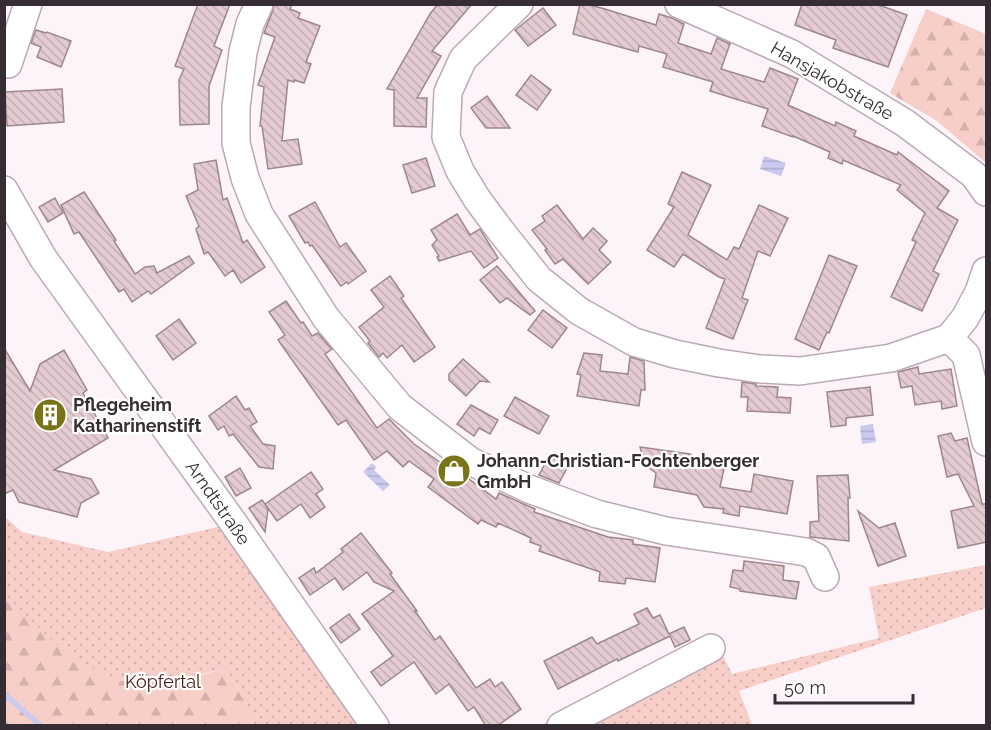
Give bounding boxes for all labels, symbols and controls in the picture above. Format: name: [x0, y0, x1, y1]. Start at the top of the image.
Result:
street label: Hansjakobstraße: [767, 37, 898, 124]
place label: Pflegeheim Katharinenstift: [73, 394, 201, 436]
building icon: Pflegeheim Katharinenstift: [32, 397, 68, 433]
place label: Johann-Christian-Fochtenberger GmbH: [477, 450, 759, 492]
shop icon: Johann-Christian-Fochtenberger GmbH: [436, 453, 472, 489]
street label: Arndtstraße: [182, 457, 255, 549]
scale bar: [775, 667, 913, 705]
park label: Köpfertal: [125, 671, 201, 692]
text: 50 m: [784, 677, 826, 698]

